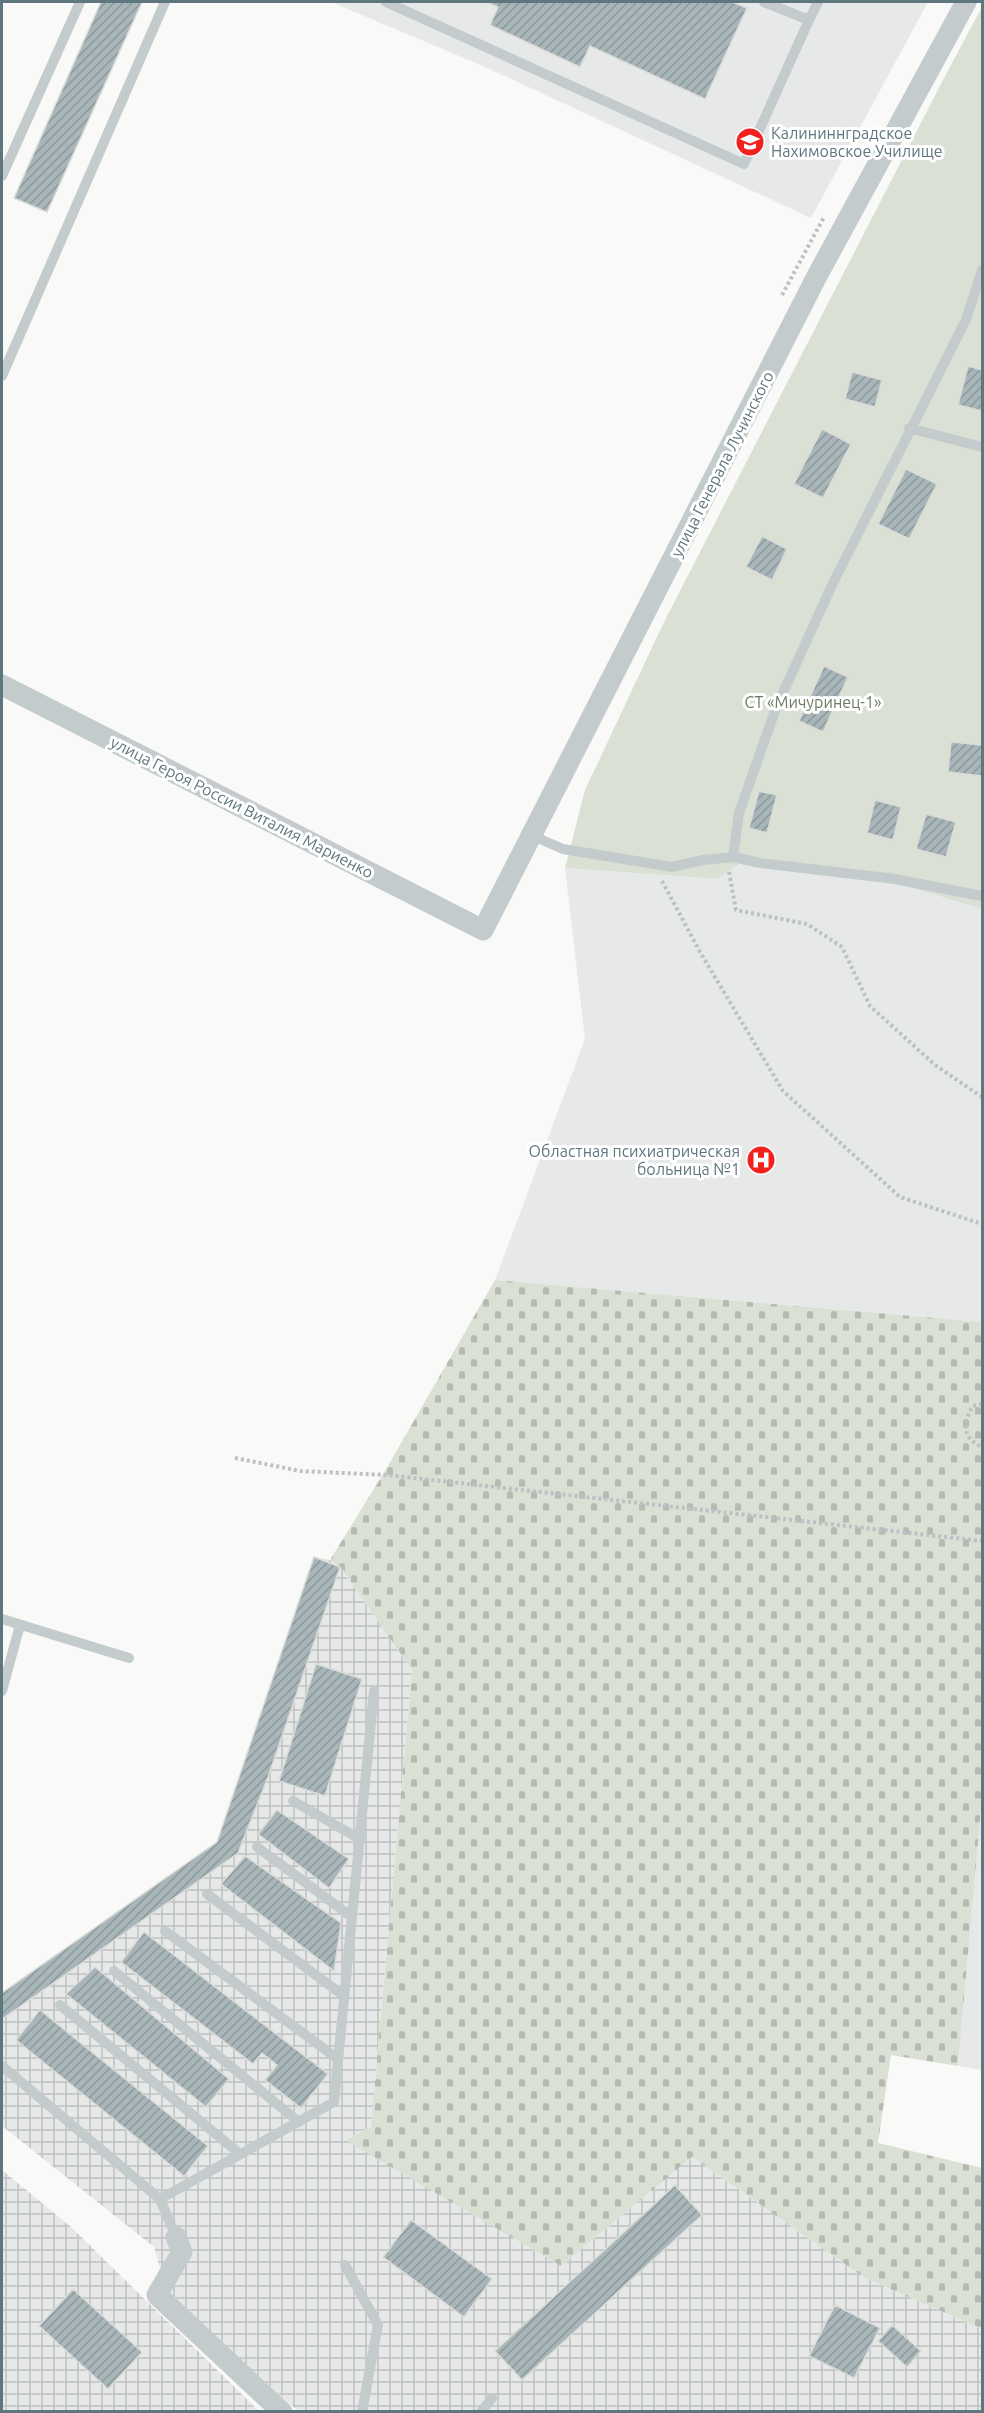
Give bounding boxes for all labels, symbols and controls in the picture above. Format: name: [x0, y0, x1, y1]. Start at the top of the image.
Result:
place label: Калининнградское Нахимовское Училище: [771, 124, 943, 160]
school or university icon: Калининнградское Нахимовское Училище: [734, 126, 766, 158]
street label: улица Генерала Лучинского: [667, 368, 777, 560]
park label: СТ «Мичуринец-1»: [744, 693, 882, 711]
street label: улица Героя России Виталия Мариенко: [108, 733, 376, 881]
place label: Областная психиатрическая больница №1: [529, 1142, 740, 1178]
hospital icon: Областная психиатрическая больница №1: [745, 1144, 777, 1176]

